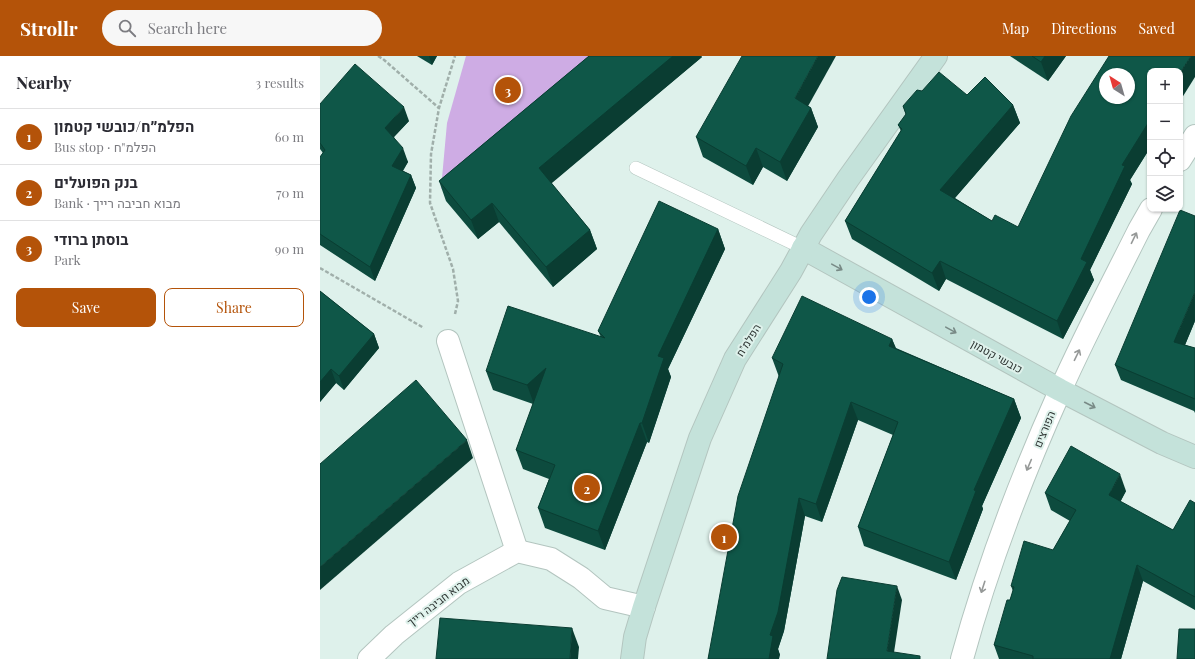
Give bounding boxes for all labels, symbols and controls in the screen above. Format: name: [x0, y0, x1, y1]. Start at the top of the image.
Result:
search box: [102, 10, 382, 46]
text: Strollr: [20, 15, 78, 41]
icon: search: [116, 17, 138, 39]
text: Search here: [148, 18, 227, 38]
text: Map: [1002, 19, 1029, 38]
text: Directions: [1051, 19, 1117, 38]
text: Saved: [1139, 19, 1175, 38]
north arrow: [1099, 68, 1135, 104]
map controls: [1147, 68, 1183, 212]
button: +: [1147, 68, 1183, 104]
text: Nearby: [16, 71, 71, 93]
text: 3 results: [255, 74, 304, 91]
pin: 3: [495, 75, 521, 105]
button: −: [1147, 104, 1183, 140]
text: הפלמ״ח/כובשי קטמון: [54, 116, 194, 136]
text: 1: [27, 128, 31, 145]
text: 60 m: [275, 128, 304, 145]
text: Bus stop · הפלמ"ח: [54, 138, 156, 155]
button: locate: [1147, 140, 1183, 176]
text: בנק הפועלים: [54, 172, 138, 192]
button: layers: [1147, 176, 1183, 212]
text: 2: [26, 184, 32, 201]
text: 70 m: [276, 184, 304, 201]
text: Bank · מבוא חביבה רייך: [54, 194, 181, 211]
text: בוסתן ברודי: [54, 229, 128, 249]
one-way arrow: [1131, 233, 1139, 245]
text: 3: [26, 240, 32, 257]
text: 90 m: [275, 240, 304, 257]
text: Park: [54, 251, 81, 268]
one-way arrow: [831, 264, 843, 271]
your location: [859, 287, 879, 307]
button: Save: [16, 288, 156, 327]
button: Share: [164, 288, 304, 327]
street label: הפלמ"ח: [732, 321, 764, 359]
one-way arrow: [945, 326, 957, 334]
street label: כובשי קטמון: [969, 336, 1025, 376]
one-way arrow: [1074, 349, 1081, 361]
one-way arrow: [1083, 402, 1095, 410]
street label: הפורצים: [1030, 408, 1058, 450]
one-way arrow: [1024, 458, 1032, 470]
pin: 2: [574, 473, 600, 503]
pin: 1: [711, 522, 737, 552]
street label: מבוא חביבה רייך: [404, 573, 472, 629]
one-way arrow: [979, 580, 986, 593]

